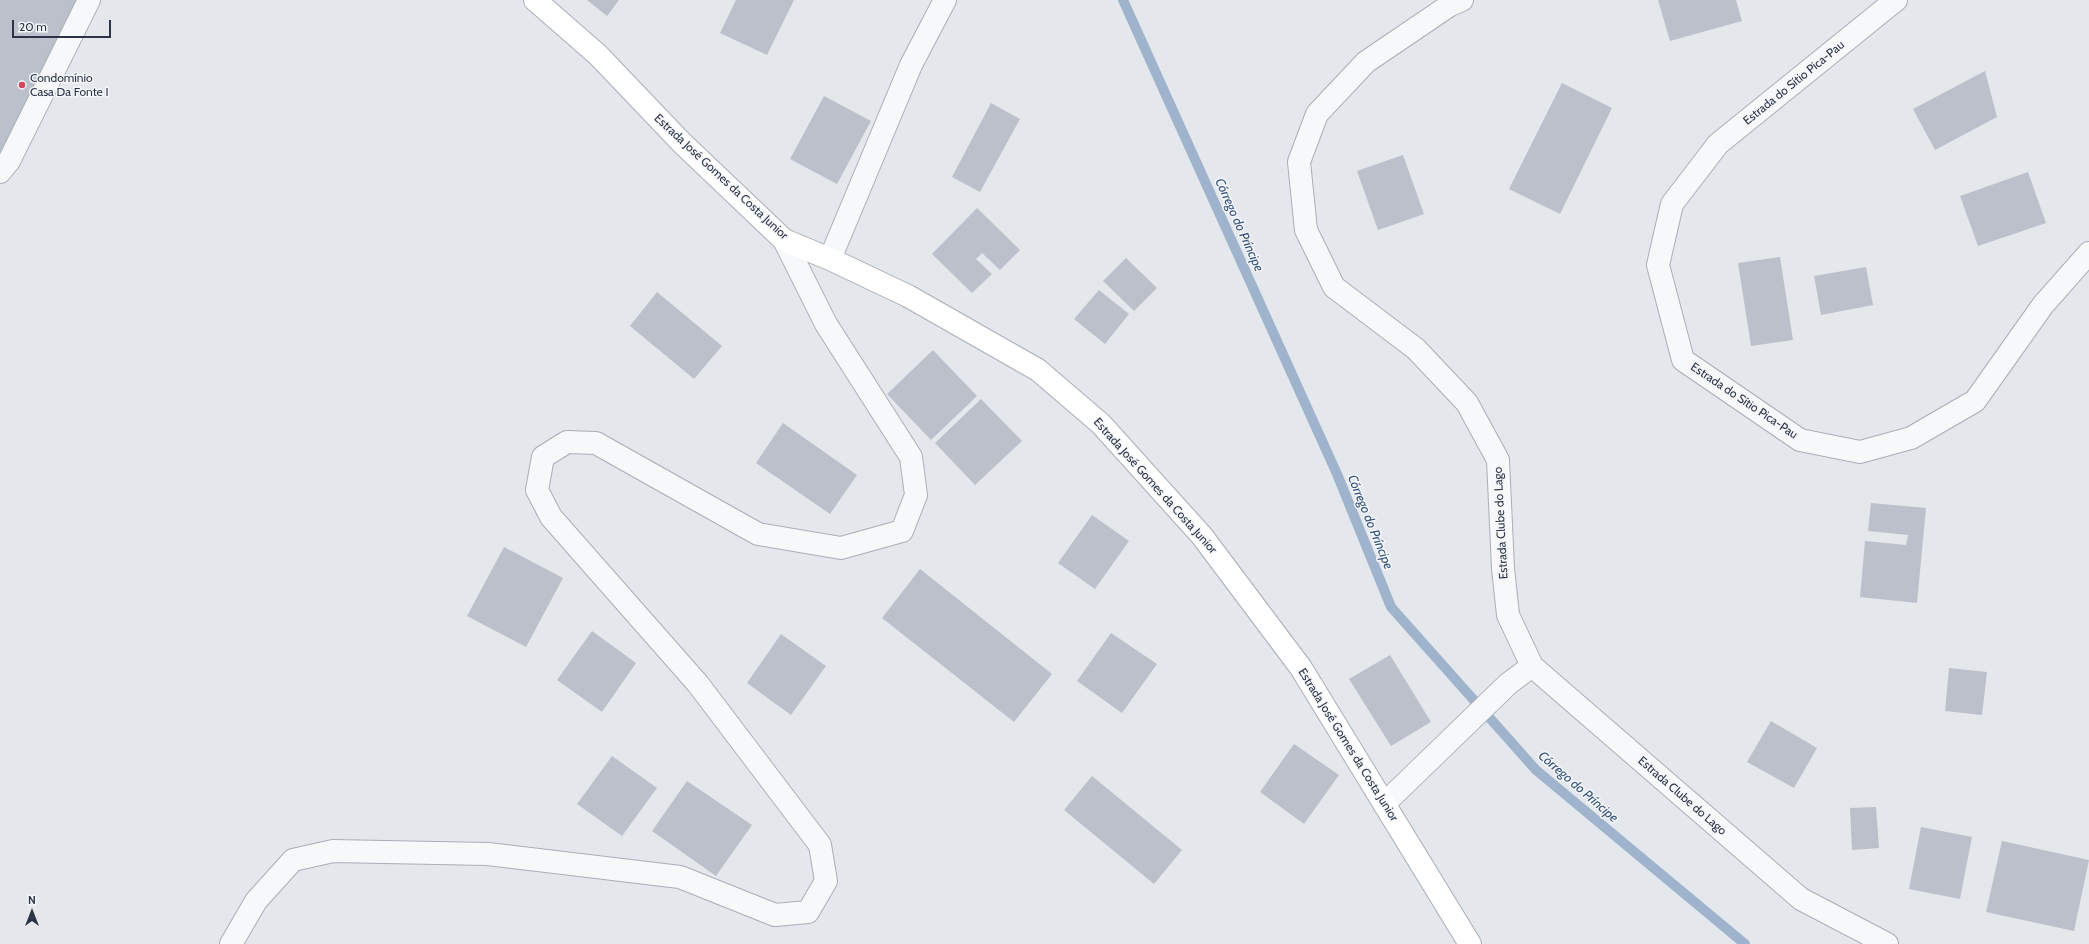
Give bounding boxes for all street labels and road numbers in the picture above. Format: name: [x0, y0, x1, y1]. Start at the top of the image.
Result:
street label: Estrada do Sítio Pica-Pau: [1741, 38, 1847, 128]
street label: Estrada José Gomes da Costa Junior: [651, 111, 791, 243]
street label: Estrada do Sítio Pica-Pau: [1688, 360, 1800, 442]
street label: Estrada José Gomes da Costa Junior: [1090, 415, 1220, 557]
street label: Estrada Clube do Lago: [1491, 466, 1511, 580]
street label: Estrada José Gomes da Costa Junior: [1295, 666, 1401, 824]
street label: Estrada Clube do Lago: [1635, 754, 1729, 838]

